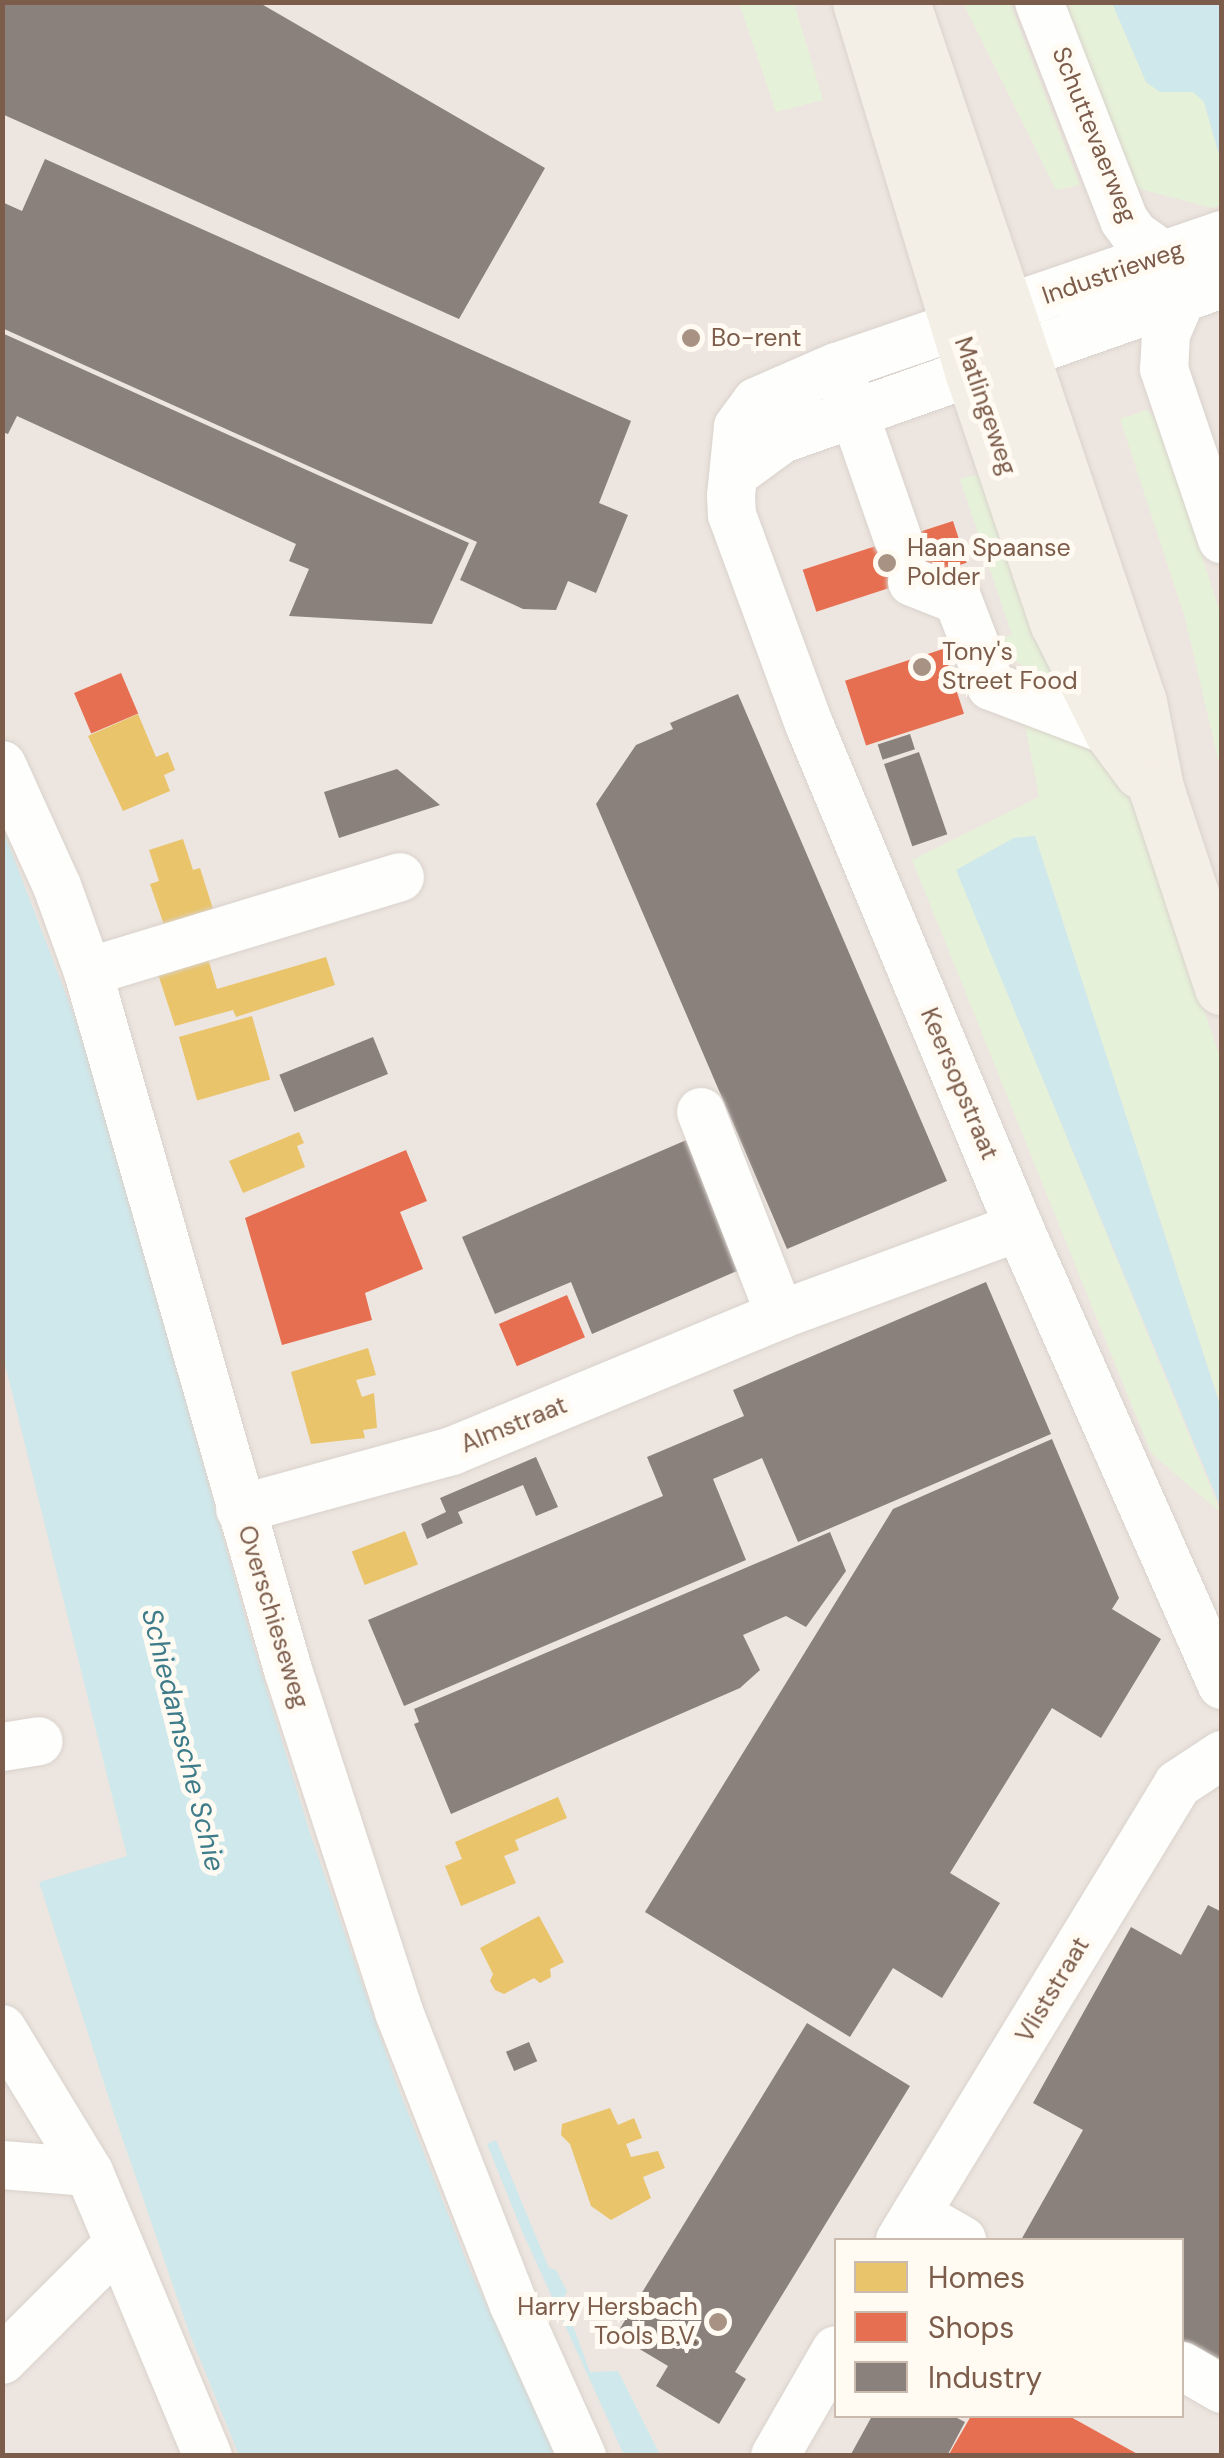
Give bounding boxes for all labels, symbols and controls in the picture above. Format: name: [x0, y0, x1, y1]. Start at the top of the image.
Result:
street label: Schuttevaerweg: [1045, 43, 1143, 227]
street label: Industrieweg: [1038, 235, 1188, 311]
place label: Bo-rent: [711, 323, 802, 353]
marker: Bo-rent: [680, 327, 702, 349]
street label: Matlingeweg: [947, 333, 1023, 479]
place label: Haan Spaanse Polder: [907, 534, 1071, 593]
marker: Haan Spaanse Polder: [876, 552, 898, 574]
place label: Tony's Street Food: [942, 638, 1078, 697]
marker: Tony's Street Food: [911, 656, 933, 678]
street label: Keersopstraat: [914, 1004, 1004, 1164]
street label: Almstraat: [456, 1390, 572, 1460]
street label: Overschieseweg: [231, 1522, 315, 1712]
water label: Schiedamsche Schie: [134, 1605, 232, 1875]
street label: Vliststraat: [1010, 1932, 1096, 2048]
legend: [834, 2238, 1184, 2418]
text: Homes: [928, 2258, 1025, 2297]
place label: Harry Hersbach Tools B.V.: [517, 2293, 698, 2352]
text: Shops: [928, 2308, 1014, 2347]
marker: Harry Hersbach Tools B.V.: [707, 2311, 729, 2333]
text: Industry: [928, 2358, 1042, 2397]

